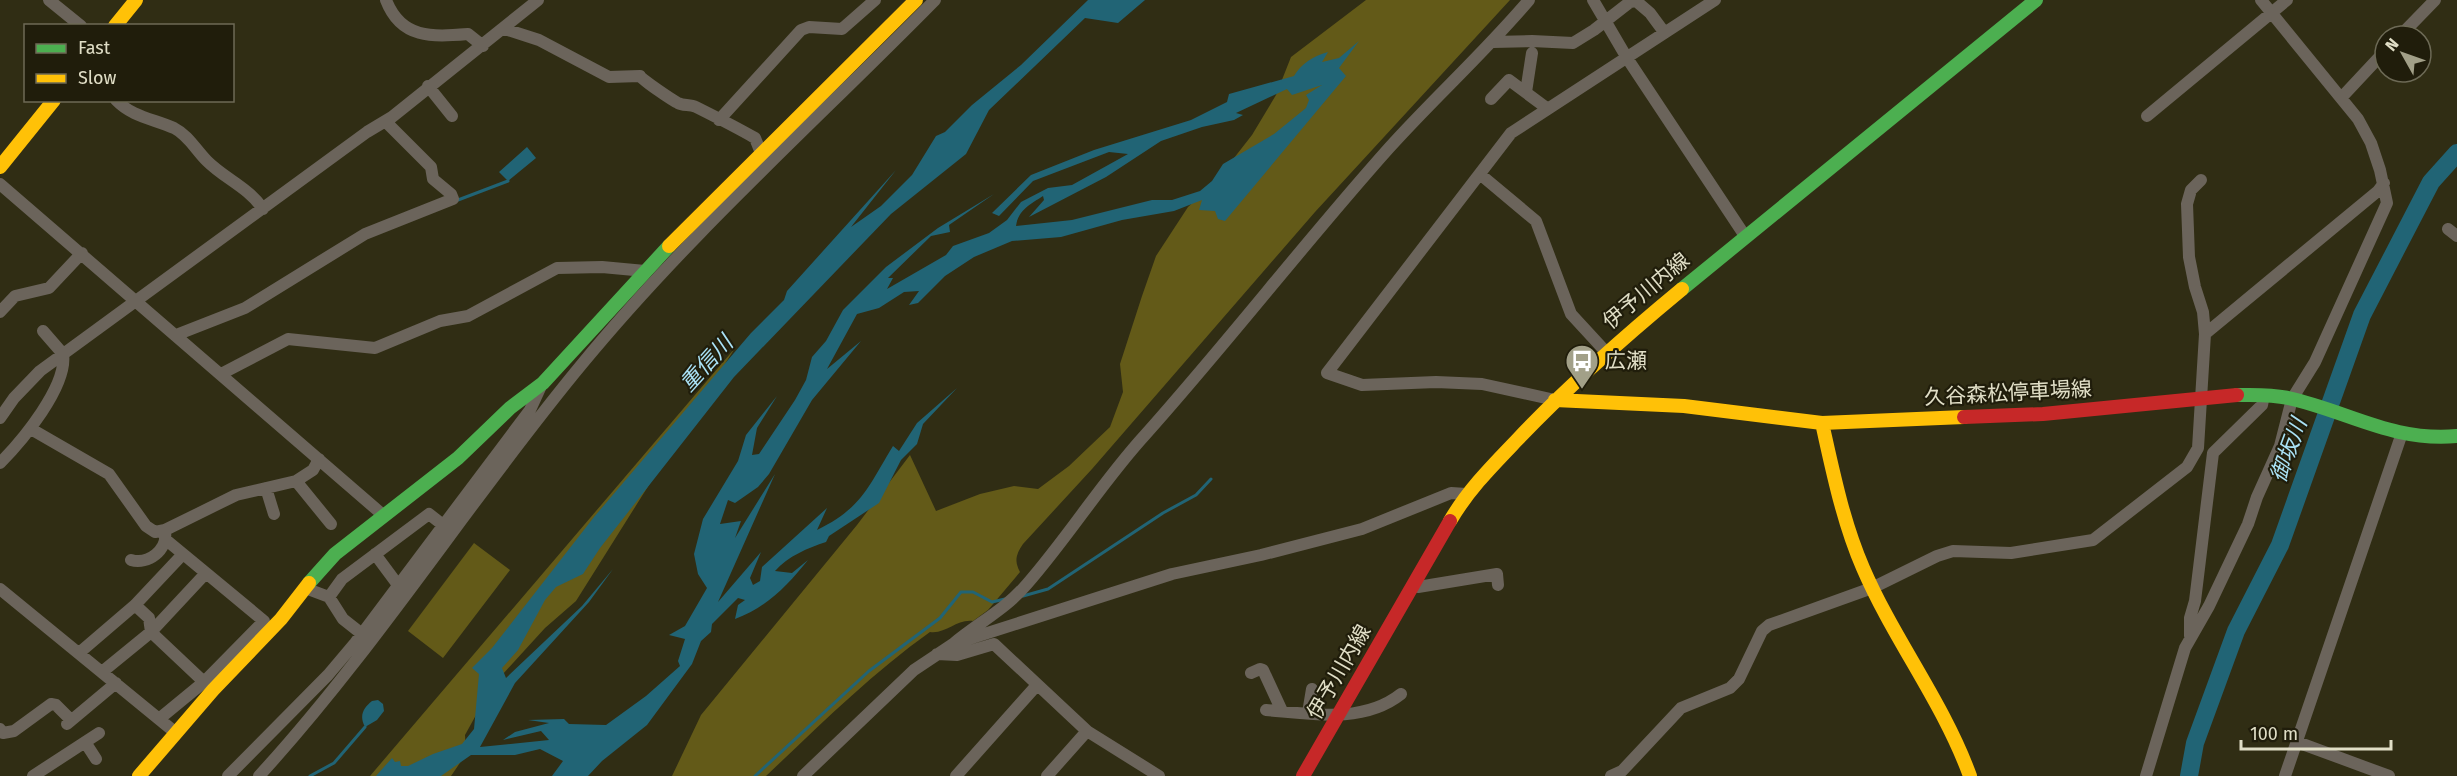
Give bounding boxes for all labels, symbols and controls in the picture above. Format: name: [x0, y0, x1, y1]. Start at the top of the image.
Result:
legend: [24, 24, 234, 102]
north arrow: [2373, 24, 2433, 84]
text: N: [2381, 35, 2403, 55]
text: Fast: [78, 37, 111, 59]
text: Slow: [78, 67, 117, 89]
street label: 伊予川内線: [1597, 247, 1695, 335]
water label: 重信川: [674, 328, 740, 397]
bus stop icon: 広瀬: [1564, 343, 1600, 390]
place label: 広瀬: [1605, 348, 1647, 374]
street label: 久谷森松停車場線: [1923, 376, 2093, 410]
water label: 御坂川: [2264, 413, 2313, 486]
street label: 伊予川内線: [1301, 620, 1377, 724]
scale bar: [2241, 713, 2391, 751]
text: 100 m: [2250, 723, 2298, 745]

